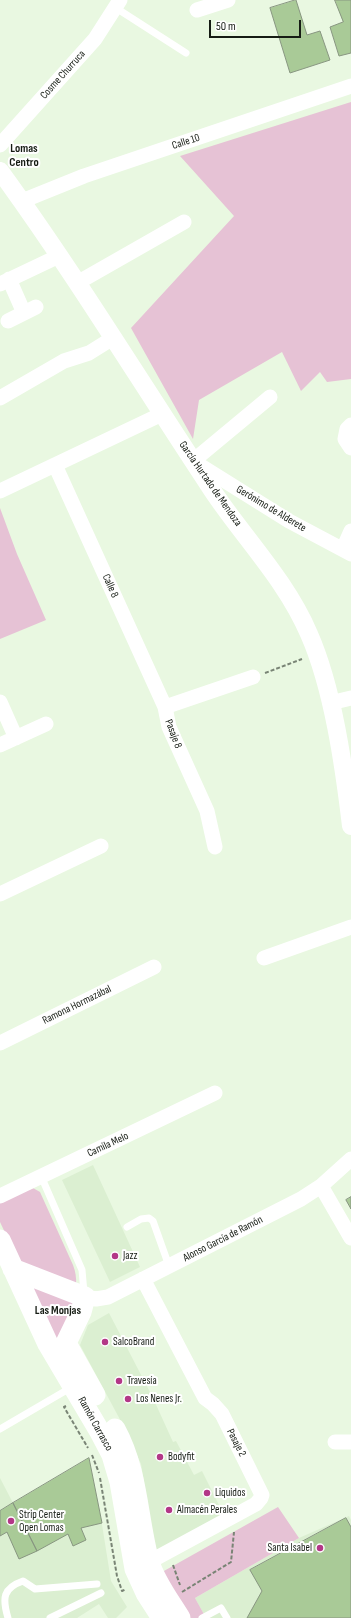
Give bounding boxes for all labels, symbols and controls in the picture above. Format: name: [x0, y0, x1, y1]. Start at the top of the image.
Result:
scale bar: [211, 12, 303, 38]
text: 50 m: [216, 19, 236, 34]
street label: Cosme Churruca: [38, 48, 88, 102]
street label: Calle 10: [170, 131, 202, 153]
district label: Lomas Centro: [9, 142, 39, 170]
street label: García Hurtado de Mendoza: [176, 439, 244, 529]
street label: Gerónimo de Alderete: [234, 483, 308, 535]
street label: Calle 8: [99, 572, 121, 600]
street label: Pasaje 8: [161, 718, 185, 750]
street label: Ramona Hormazábal: [40, 983, 114, 1027]
street label: Camila Melo: [85, 1130, 131, 1160]
street label: Alonso García de Ramón: [181, 1213, 265, 1265]
place label: Jazz: [123, 1249, 137, 1263]
marker: Jazz: [110, 1251, 120, 1261]
district label: Las Monjas: [35, 1304, 81, 1318]
place label: SalcoBrand: [113, 1335, 154, 1349]
marker: SalcoBrand: [100, 1337, 110, 1347]
place label: Travesía: [127, 1374, 157, 1388]
marker: Travesía: [114, 1376, 124, 1386]
place label: Los Nenes Jr.: [136, 1392, 182, 1406]
marker: Los Nenes Jr.: [123, 1394, 133, 1404]
street label: Ramón Carrasco: [75, 1395, 115, 1453]
street label: Pasaje 2: [223, 1427, 249, 1459]
place label: Bodyfit: [168, 1450, 195, 1464]
marker: Bodyfit: [155, 1452, 165, 1462]
place label: Liquidos: [215, 1486, 245, 1500]
marker: Liquidos: [202, 1488, 212, 1498]
place label: Almacén Perales: [177, 1503, 237, 1517]
marker: Almacén Perales: [164, 1505, 174, 1515]
place label: Strip Center Open Lomas: [19, 1508, 64, 1534]
marker: Strip Center Open Lomas: [6, 1516, 16, 1526]
place label: Santa Isabel: [268, 1541, 312, 1555]
marker: Santa Isabel: [315, 1543, 325, 1553]

